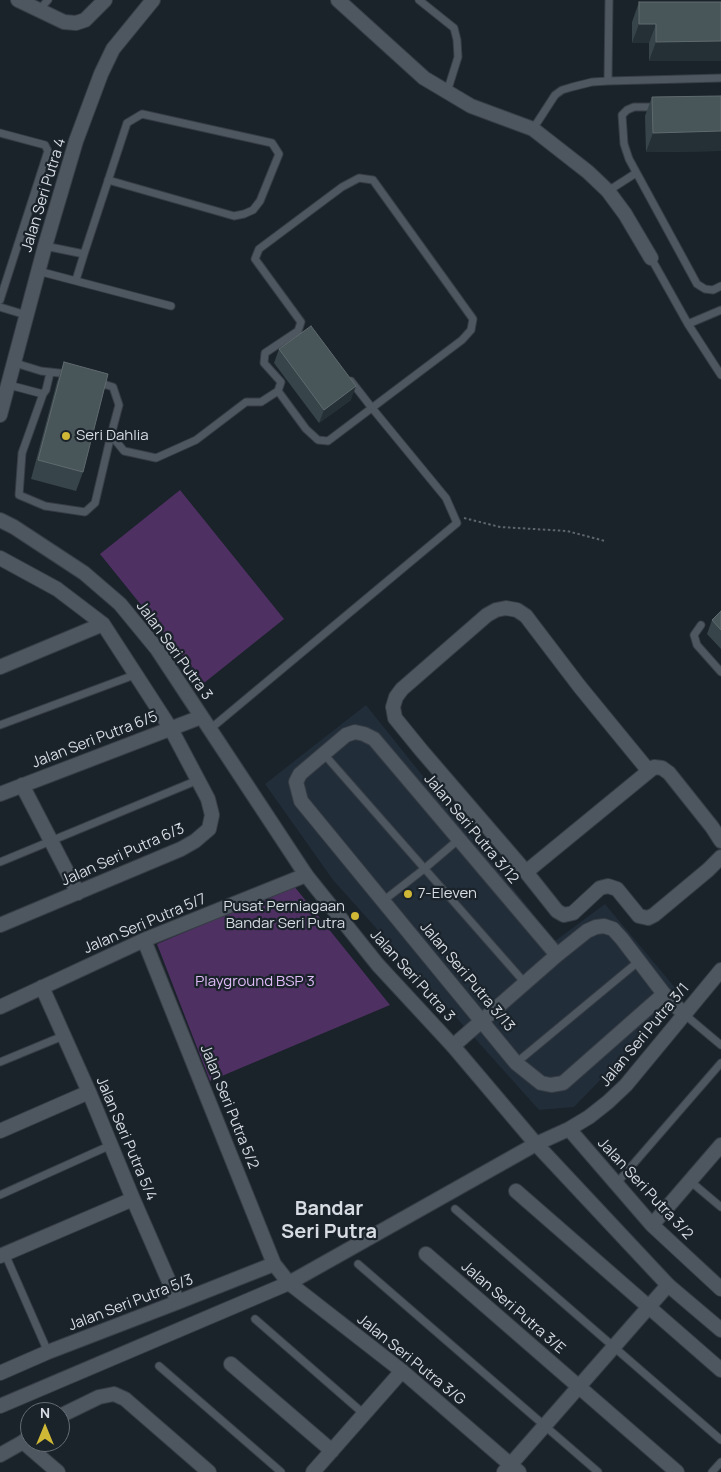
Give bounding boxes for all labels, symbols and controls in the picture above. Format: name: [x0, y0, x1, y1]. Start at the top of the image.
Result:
street label: Jalan Seri Putra 4: [18, 136, 70, 254]
place label: Seri Dahlia: [76, 427, 149, 445]
marker: Seri Dahlia: [60, 430, 72, 442]
street label: Jalan Seri Putra 3: [132, 598, 216, 704]
street label: Jalan Seri Putra 6/5: [30, 708, 160, 772]
street label: Jalan Seri Putra 3/12: [420, 770, 522, 888]
street label: Jalan Seri Putra 6/3: [59, 820, 187, 890]
place label: 7-Eleven: [418, 885, 477, 903]
marker: 7-Eleven: [402, 888, 414, 900]
street label: Jalan Seri Putra 5/7: [81, 890, 209, 958]
place label: Pusat Perniagaan Bandar Seri Putra: [223, 898, 345, 933]
marker: Pusat Perniagaan Bandar Seri Putra: [349, 910, 361, 922]
street label: Jalan Seri Putra 3/13: [416, 919, 518, 1035]
street label: Jalan Seri Putra 3: [366, 926, 458, 1026]
park label: Playground BSP 3: [195, 973, 315, 991]
street label: Jalan Seri Putra 3/1: [597, 980, 693, 1090]
street label: Jalan Seri Putra 5/2: [196, 1042, 262, 1172]
street label: Jalan Seri Putra 5/4: [92, 1074, 160, 1204]
street label: Jalan Seri Putra 3/2: [593, 1135, 697, 1243]
district label: Bandar Seri Putra: [281, 1197, 377, 1244]
street label: Jalan Seri Putra 3/E: [457, 1258, 569, 1358]
street label: Jalan Seri Putra 5/3: [66, 1271, 196, 1335]
street label: Jalan Seri Putra 3/G: [353, 1311, 469, 1409]
north arrow: [20, 1402, 70, 1452]
text: N: [40, 1403, 50, 1422]

